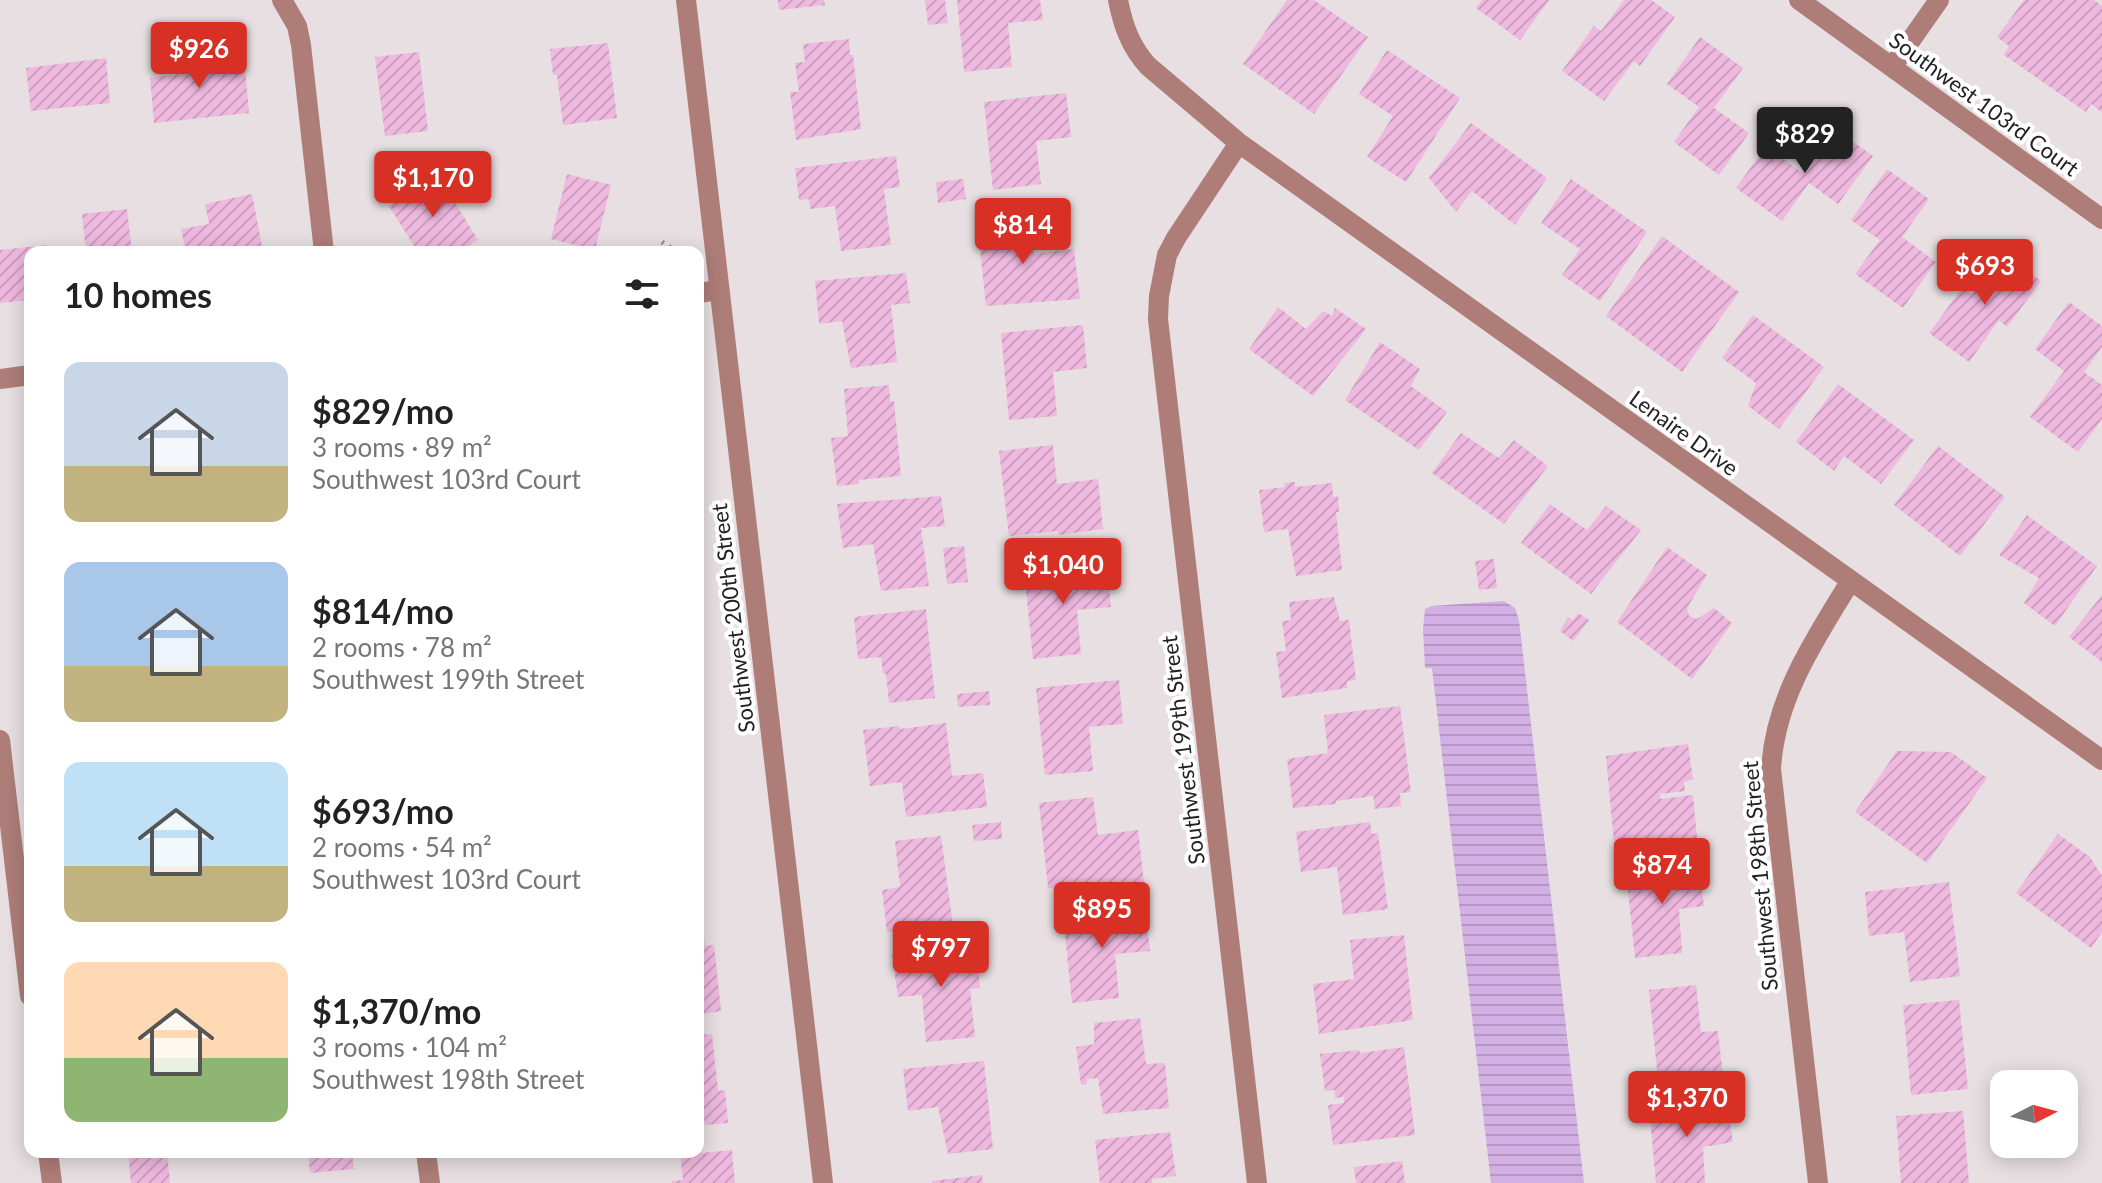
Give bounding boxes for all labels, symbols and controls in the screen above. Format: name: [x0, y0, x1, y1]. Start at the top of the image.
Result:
pin: $926: [152, 22, 246, 90]
street label: Southwest 103rd Court: [1884, 26, 2084, 181]
text: $926: [169, 32, 229, 64]
pin: $829: [1758, 107, 1852, 175]
text: $829: [1775, 117, 1835, 149]
pin: $1,170: [368, 151, 498, 219]
text: $1,170: [392, 161, 474, 193]
pin: $814: [976, 198, 1070, 266]
text: $814: [993, 208, 1053, 240]
pin: $693: [1938, 239, 2032, 307]
text: $693: [1955, 249, 2015, 281]
icon: filters: [620, 272, 664, 316]
text: 10 homes: [64, 274, 212, 315]
street label: Lenaire Drive: [1625, 384, 1744, 481]
text: $829/mo: [312, 390, 454, 431]
icon: home: [128, 394, 224, 490]
text: 3 rooms · 89 m²: [312, 431, 492, 463]
text: Southwest 103rd Court: [312, 463, 581, 495]
street label: Southwest 200th Street: [705, 502, 760, 734]
pin: $1,040: [998, 538, 1128, 606]
text: $1,040: [1022, 548, 1104, 580]
text: $814/mo: [312, 590, 454, 631]
icon: home: [128, 594, 224, 690]
text: 2 rooms · 78 m²: [312, 631, 492, 663]
street label: Southwest 199th Street: [1155, 634, 1210, 866]
text: Southwest 199th Street: [312, 663, 584, 695]
street label: Southwest 198th Street: [1736, 760, 1783, 992]
text: $693/mo: [312, 790, 454, 831]
icon: home: [128, 794, 224, 890]
text: 2 rooms · 54 m²: [312, 831, 492, 863]
pin: $874: [1615, 838, 1709, 906]
text: $874: [1632, 848, 1692, 880]
text: Southwest 103rd Court: [312, 863, 581, 895]
pin: $895: [1055, 882, 1149, 950]
text: $895: [1072, 892, 1132, 924]
pin: $797: [894, 921, 988, 989]
text: $797: [911, 931, 971, 963]
text: $1,370/mo: [312, 990, 481, 1031]
icon: home: [128, 994, 224, 1090]
text: 3 rooms · 104 m²: [312, 1031, 507, 1063]
text: Southwest 198th Street: [312, 1063, 584, 1095]
north arrow: [1990, 1070, 2078, 1158]
map controls: [1990, 1070, 2078, 1158]
pin: $1,370: [1622, 1071, 1752, 1139]
text: $1,370: [1646, 1081, 1728, 1113]

